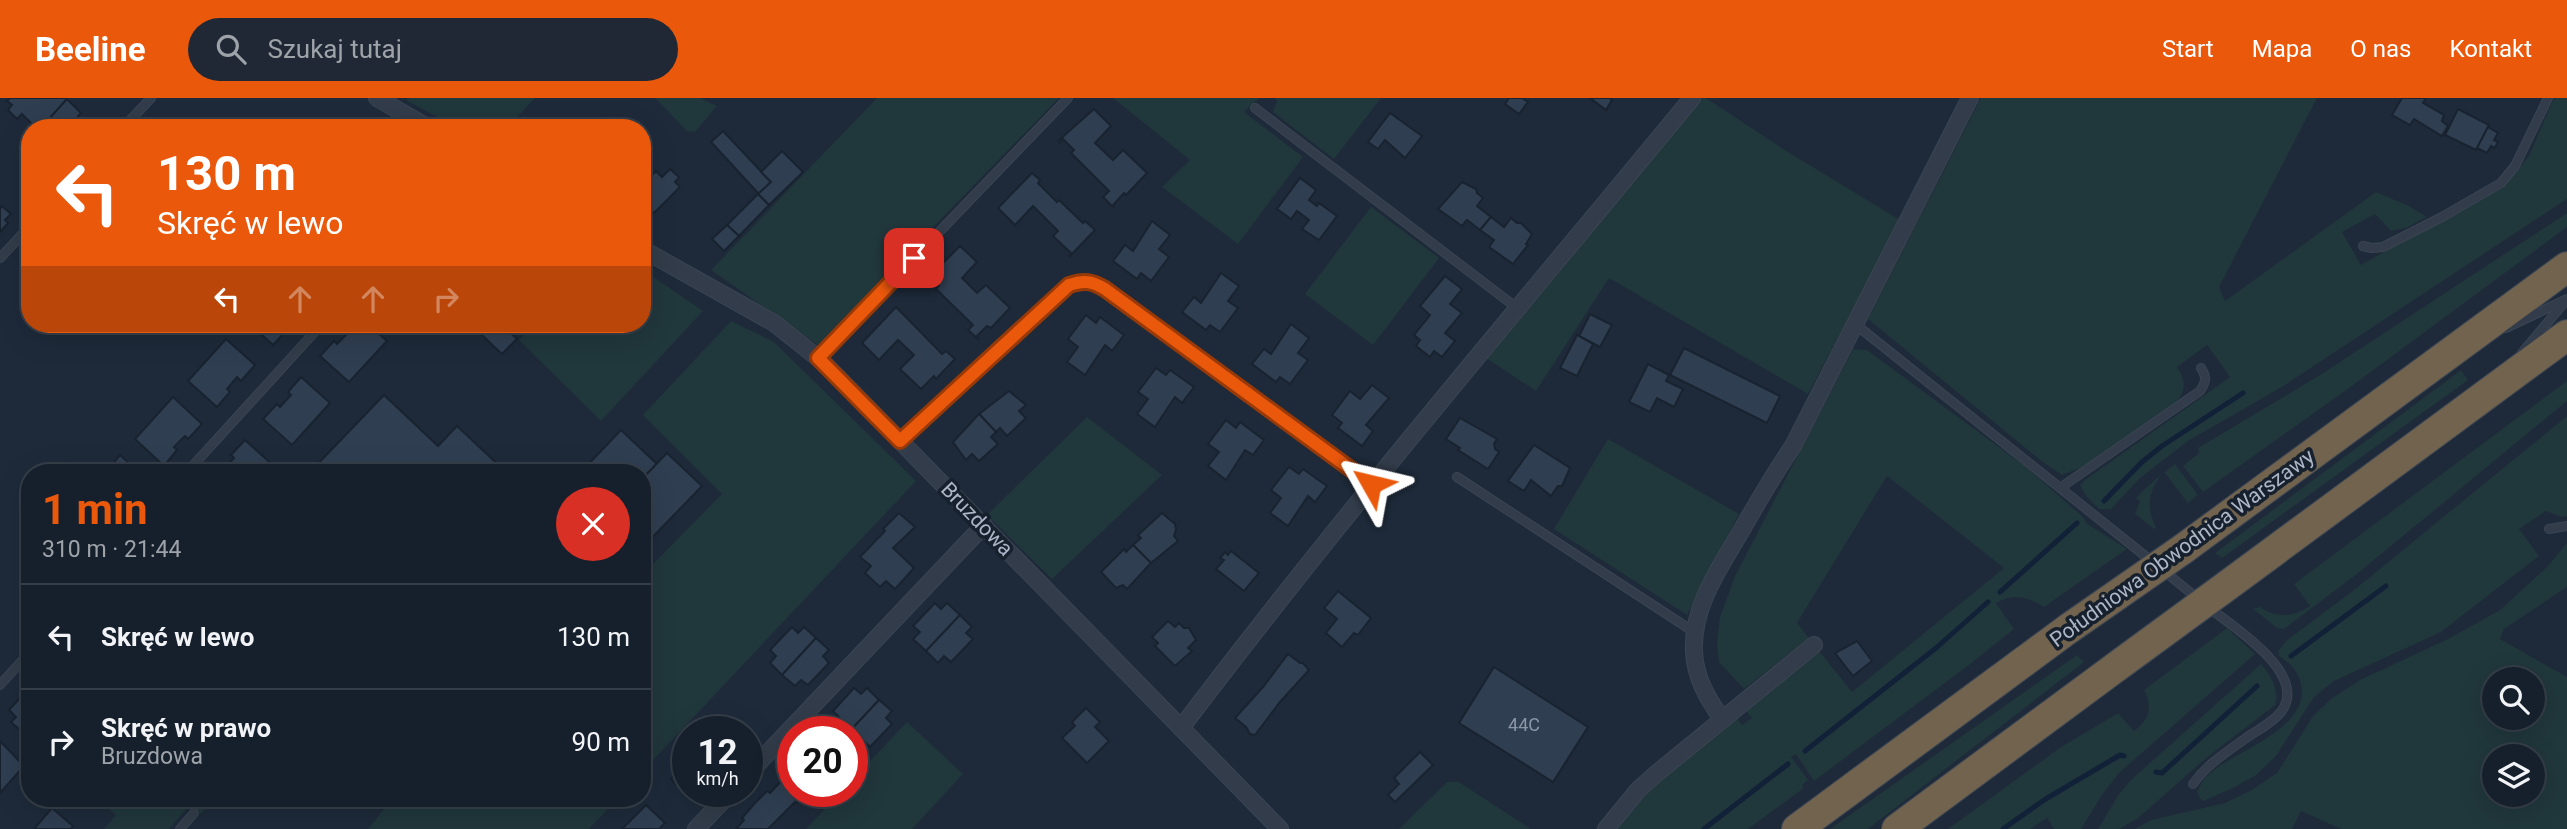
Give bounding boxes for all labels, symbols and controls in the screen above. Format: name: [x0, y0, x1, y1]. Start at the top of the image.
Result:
search box: [188, 18, 678, 81]
text: Beeline: [35, 30, 146, 69]
icon: search: [212, 30, 250, 68]
text: Szukaj tutaj: [268, 34, 402, 64]
text: Start: [2162, 35, 2214, 63]
text: Mapa: [2252, 35, 2312, 63]
text: O nas: [2350, 35, 2411, 63]
text: Kontakt: [2449, 35, 2532, 63]
text: 130 m: [157, 145, 296, 202]
icon: left: [42, 147, 133, 238]
text: Skręć w lewo: [157, 204, 343, 242]
pin: [884, 228, 944, 288]
icon: arrive: [895, 239, 933, 277]
icon: left: [208, 280, 246, 318]
icon: ahead: [281, 280, 319, 318]
icon: ahead: [354, 280, 392, 318]
icon: right: [427, 280, 465, 318]
street label: Południowa Obwodnica Warszawy: [2045, 444, 2319, 652]
position arrow: [1334, 447, 1408, 521]
street label: Bruzdowa: [936, 477, 1018, 561]
text: 1 min: [42, 485, 148, 534]
button: close: [556, 487, 630, 561]
text: 310 m · 21:44: [42, 536, 181, 563]
icon: left: [42, 618, 80, 656]
text: Skręć w lewo: [101, 622, 254, 652]
text: 130 m: [557, 622, 630, 652]
map controls: [2482, 667, 2545, 807]
button: search: [2482, 667, 2545, 730]
text: Skręć w prawo: [101, 713, 271, 743]
house number: 44C: [1508, 714, 1540, 735]
speed limit sign: 20: [777, 716, 868, 807]
icon: right: [42, 723, 80, 761]
text: 90 m: [572, 727, 630, 757]
text: 12: [697, 732, 738, 773]
text: Bruzdowa: [101, 743, 203, 770]
button: layers: [2482, 744, 2545, 807]
text: km/h: [696, 768, 739, 789]

